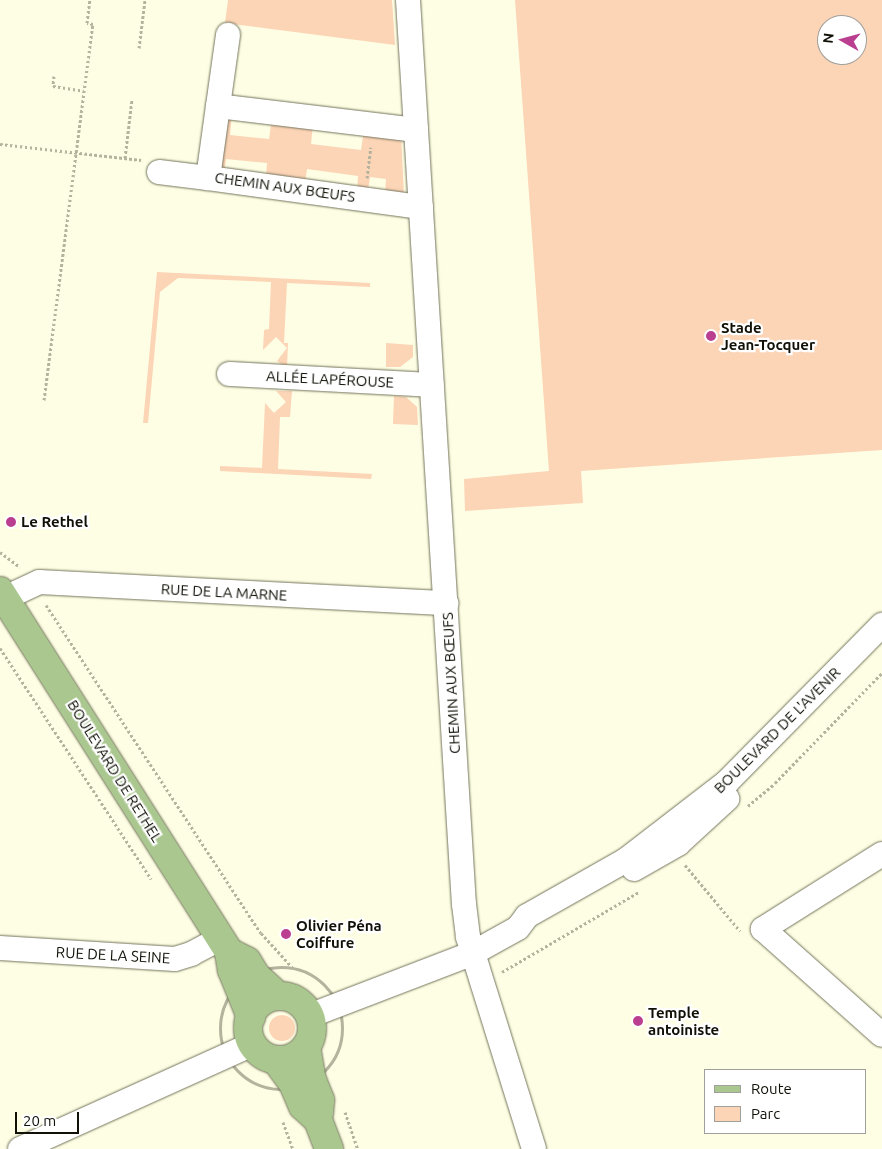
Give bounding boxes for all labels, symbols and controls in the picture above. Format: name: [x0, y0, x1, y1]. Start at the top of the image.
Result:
north arrow: [817, 15, 867, 65]
text: N: [820, 32, 837, 44]
street label: CHEMIN AUX BŒUFS: [213, 168, 357, 206]
place label: Stade Jean-Tocquer: [721, 318, 815, 353]
marker: Stade Jean-Tocquer: [705, 330, 717, 342]
street label: ALLÉE LAPÉROUSE: [266, 367, 394, 391]
place label: Le Rethel: [21, 513, 88, 531]
marker: Le Rethel: [5, 516, 17, 528]
street label: RUE DE LA MARNE: [160, 580, 288, 604]
street label: CHEMIN AUX BŒUFS: [438, 612, 464, 754]
street label: BOULEVARD DE L'AVENIR: [710, 663, 844, 797]
street label: BOULEVARD DE RETHEL: [64, 697, 166, 845]
place label: Olivier Péna Coiffure: [296, 916, 382, 951]
marker: Olivier Péna Coiffure: [280, 928, 292, 940]
street label: RUE DE LA SEINE: [55, 943, 171, 967]
place label: Temple antoiniste: [648, 1003, 719, 1038]
marker: Temple antoiniste: [632, 1015, 644, 1027]
legend: [704, 1069, 867, 1134]
text: Route: [751, 1080, 792, 1097]
scale bar: [18, 1102, 81, 1134]
text: Parc: [751, 1105, 780, 1122]
text: 20 m: [23, 1112, 56, 1129]

